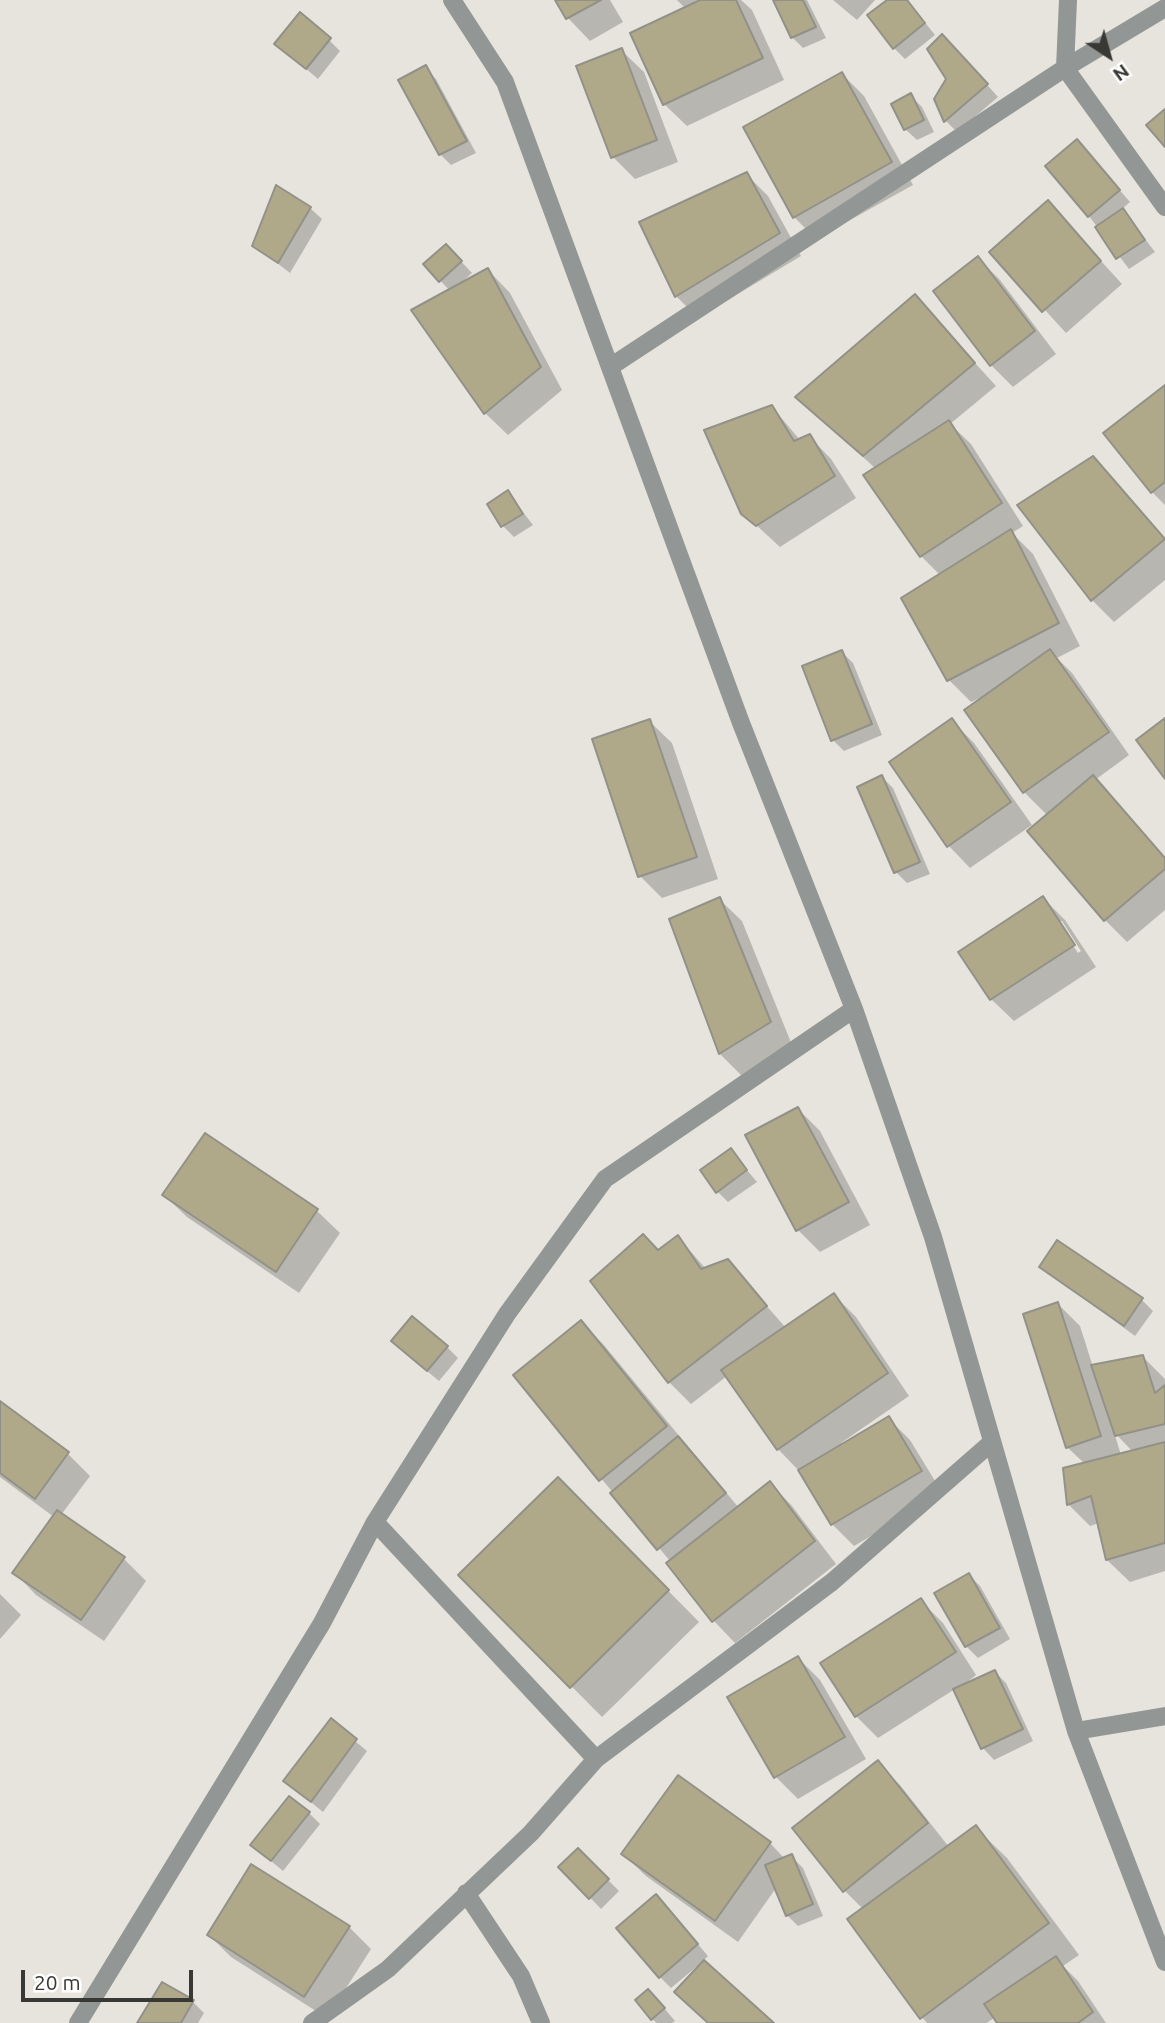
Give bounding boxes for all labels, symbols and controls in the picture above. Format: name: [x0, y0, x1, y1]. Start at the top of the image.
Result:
north arrow: [1074, 21, 1144, 91]
text: N: [1109, 60, 1134, 86]
scale bar: [24, 1956, 196, 2000]
text: 20 m: [34, 1970, 81, 1994]

